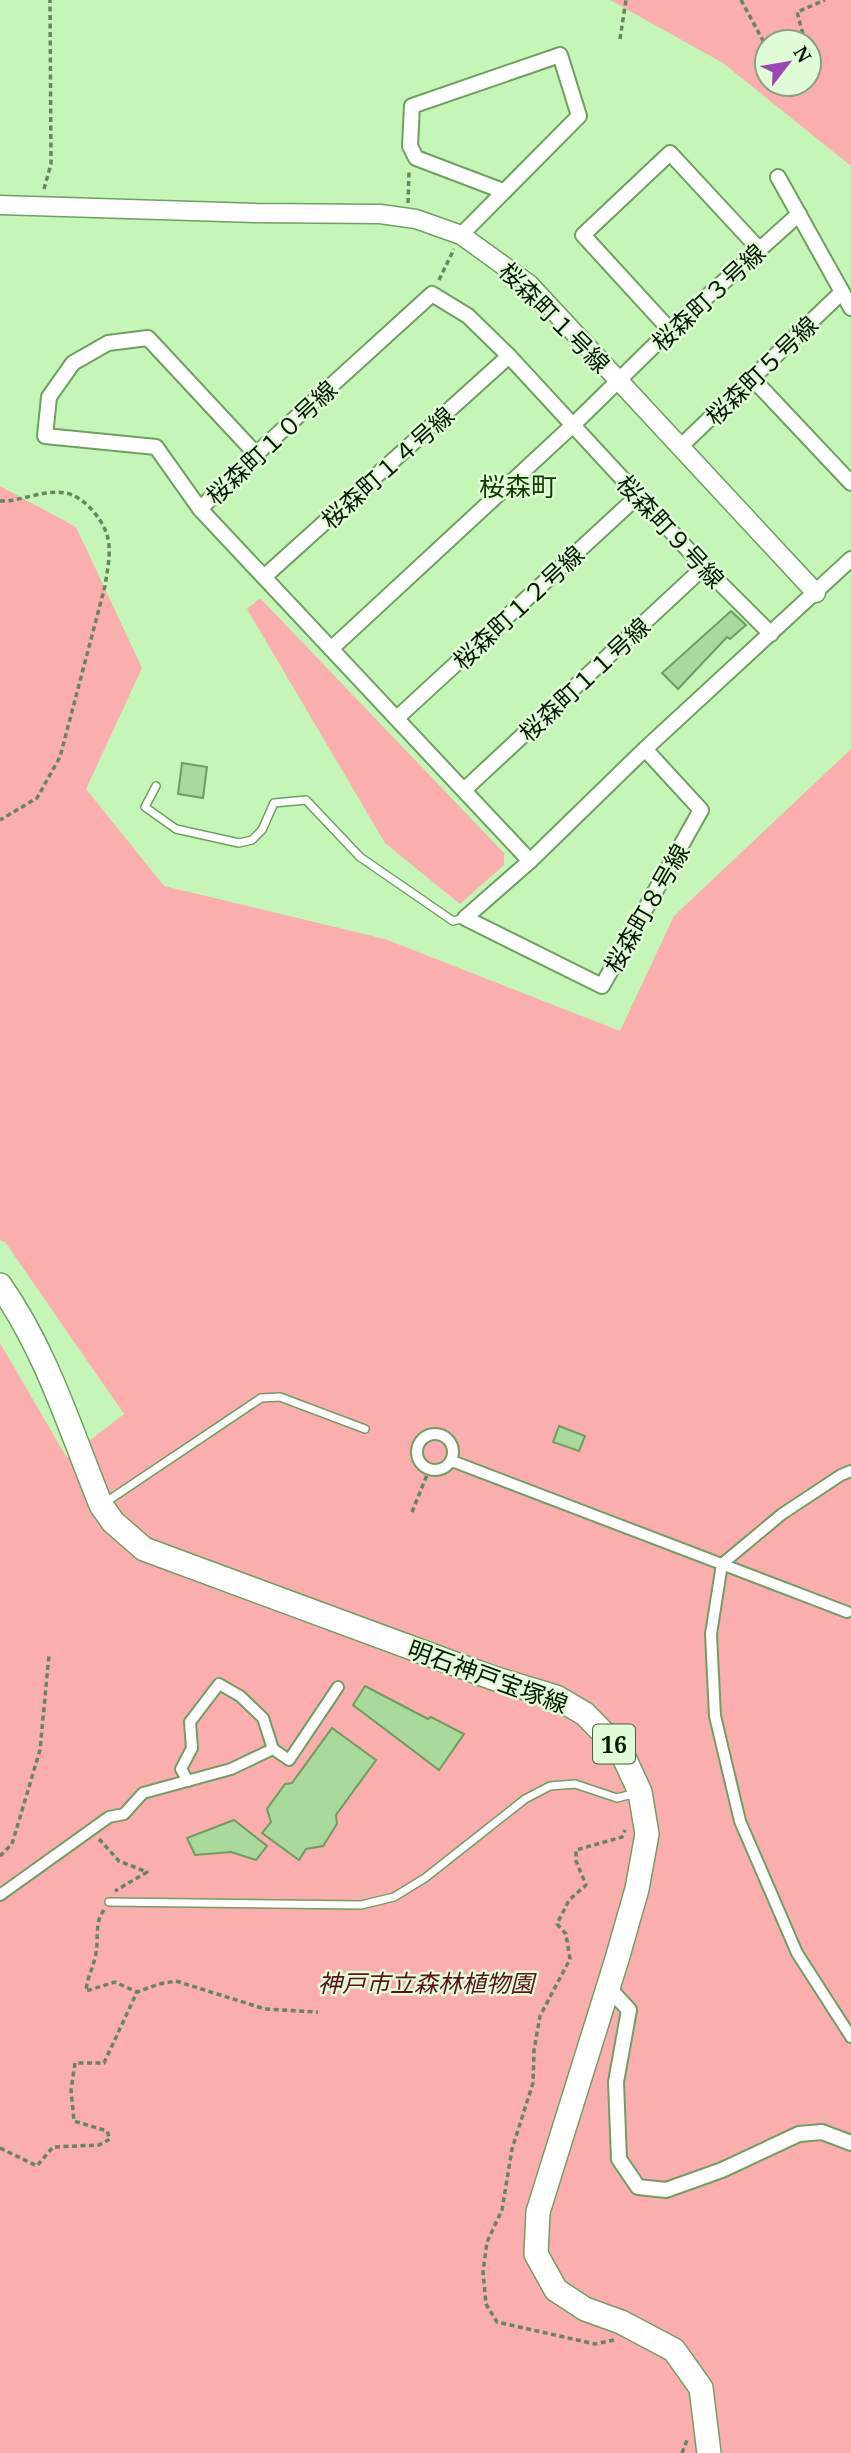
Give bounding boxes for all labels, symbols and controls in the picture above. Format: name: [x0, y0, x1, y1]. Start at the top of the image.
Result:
north arrow: [753, 28, 823, 98]
text: N: [788, 41, 818, 67]
street label: 桜森町３号線: [644, 236, 772, 358]
street label: 桜森町１号線: [492, 254, 618, 380]
street label: 桜森町５号線: [698, 308, 824, 432]
street label: 桜森町１０号線: [198, 373, 344, 511]
street label: 桜森町１４号線: [314, 399, 460, 535]
street label: 桜森町９号線: [610, 467, 732, 595]
district label: 桜森町: [479, 468, 557, 504]
street label: 桜森町１２号線: [445, 538, 591, 676]
street label: 桜森町１１号線: [511, 610, 657, 748]
street label: 桜森町８号線: [596, 837, 696, 979]
street label: 明石神戸宝塚線: [403, 1632, 573, 1720]
road number: 16: [593, 1724, 635, 1764]
park label: 神戸市立森林植物園: [318, 1966, 537, 1999]

